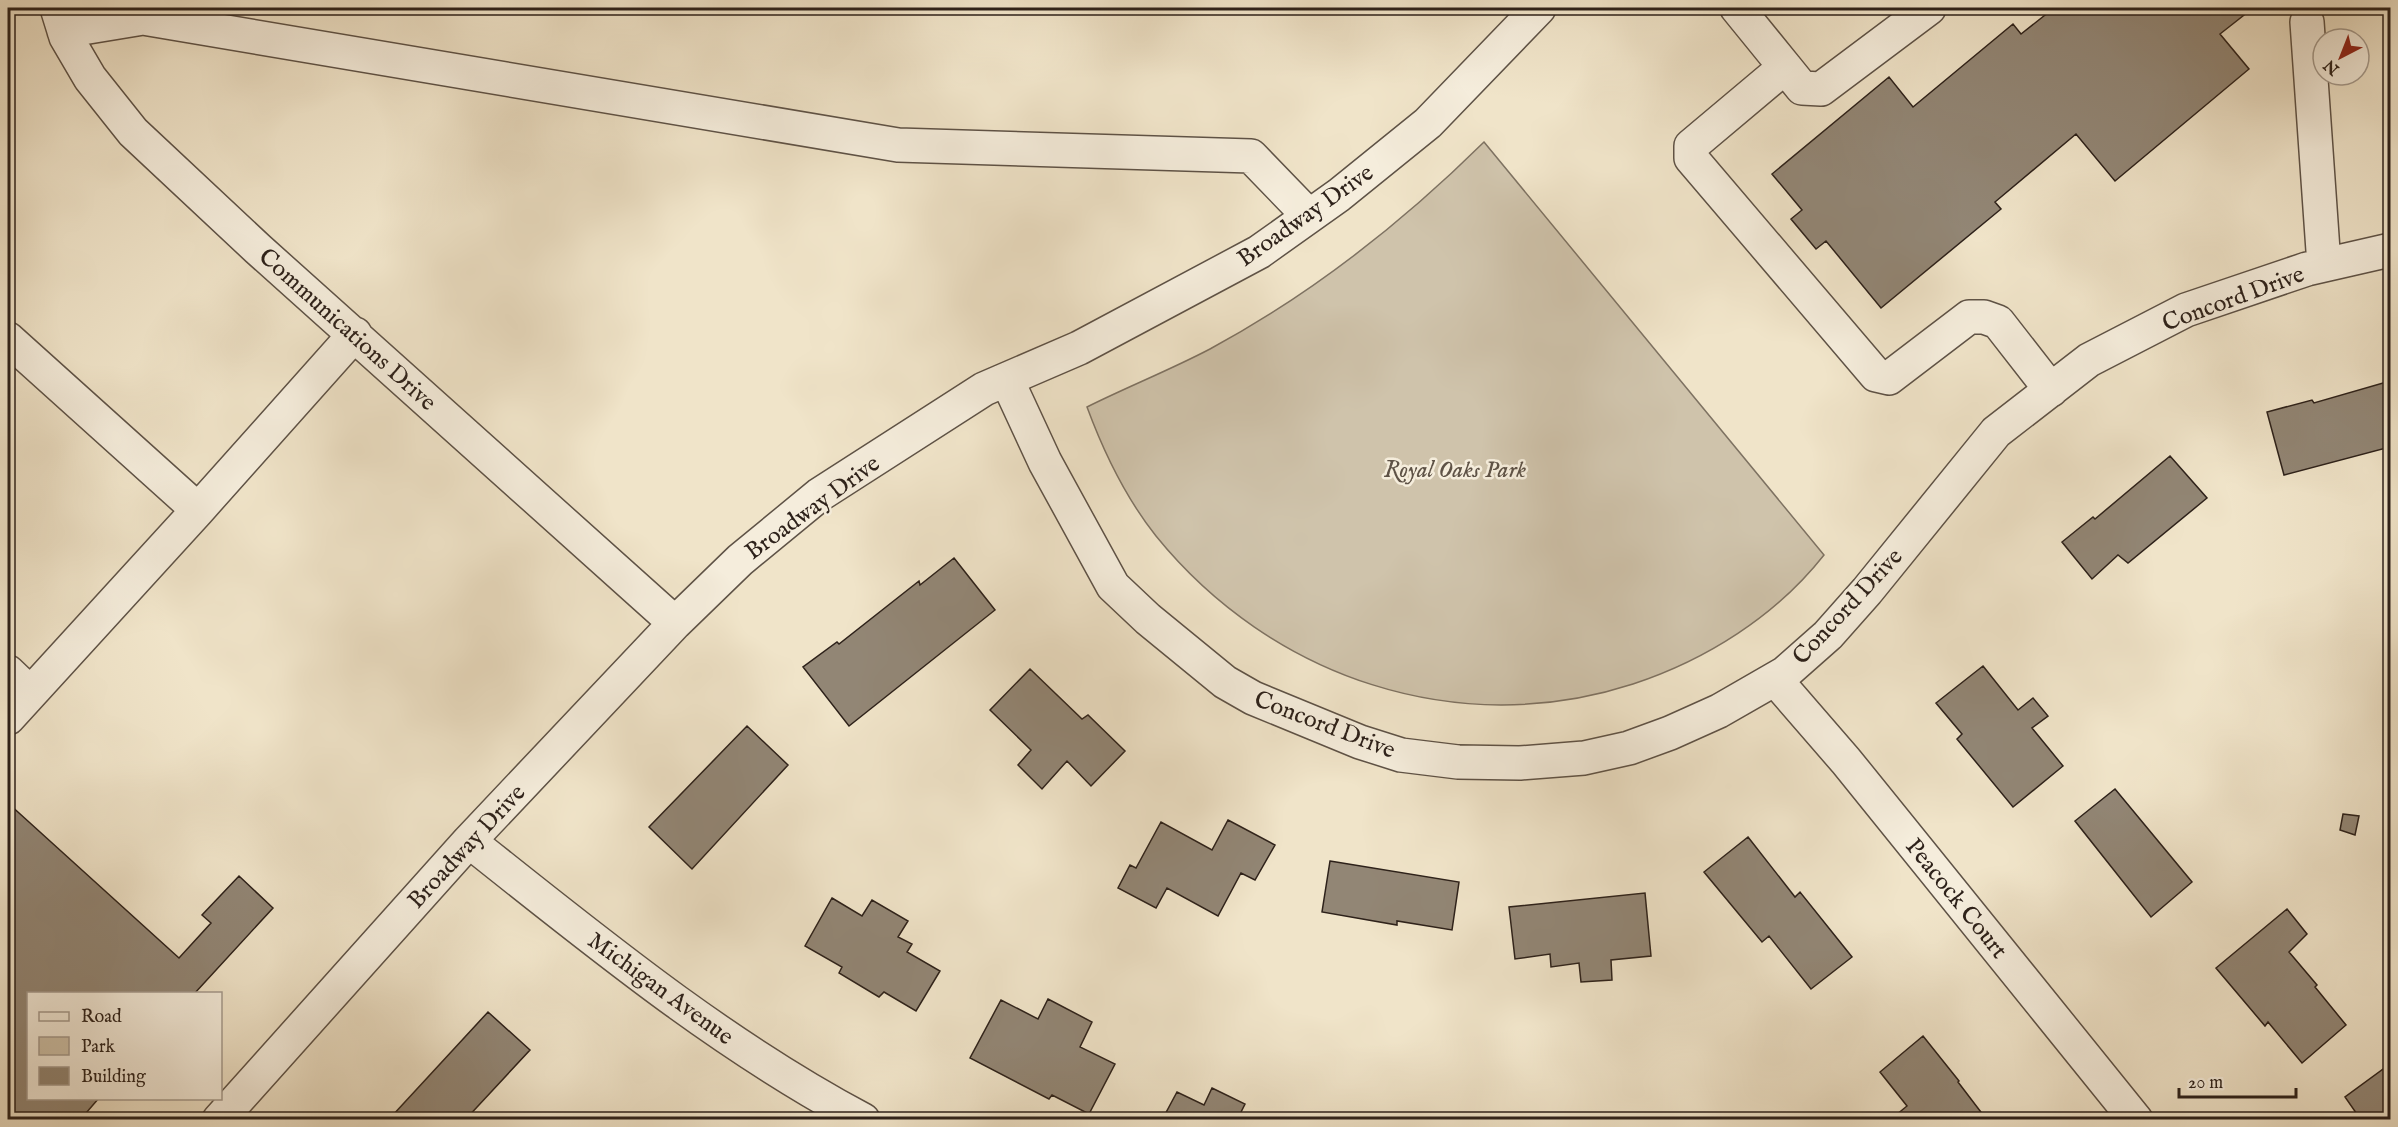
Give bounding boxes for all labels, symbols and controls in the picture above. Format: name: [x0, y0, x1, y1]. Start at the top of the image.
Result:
north arrow: [2311, 27, 2371, 87]
text: N: [2320, 54, 2345, 79]
street label: Broadway Drive: [1232, 158, 1380, 275]
street label: Communications Drive: [252, 242, 442, 418]
street label: Concord Drive: [2158, 259, 2309, 339]
street label: Broadway Drive: [739, 449, 886, 568]
park label: Royal Oaks Park: [1384, 455, 1527, 486]
street label: Concord Drive: [1786, 542, 1910, 672]
street label: Concord Drive: [1249, 684, 1399, 767]
street label: Broadway Drive: [401, 778, 533, 916]
street label: Peacock Court: [1898, 832, 2014, 965]
street label: Michigan Avenue: [581, 926, 739, 1053]
legend: [27, 992, 222, 1100]
text: Road: [81, 1006, 122, 1029]
text: Park: [81, 1036, 116, 1059]
scale bar: [2179, 1061, 2296, 1099]
text: Building: [81, 1066, 146, 1089]
text: 20 m: [2188, 1072, 2223, 1095]

